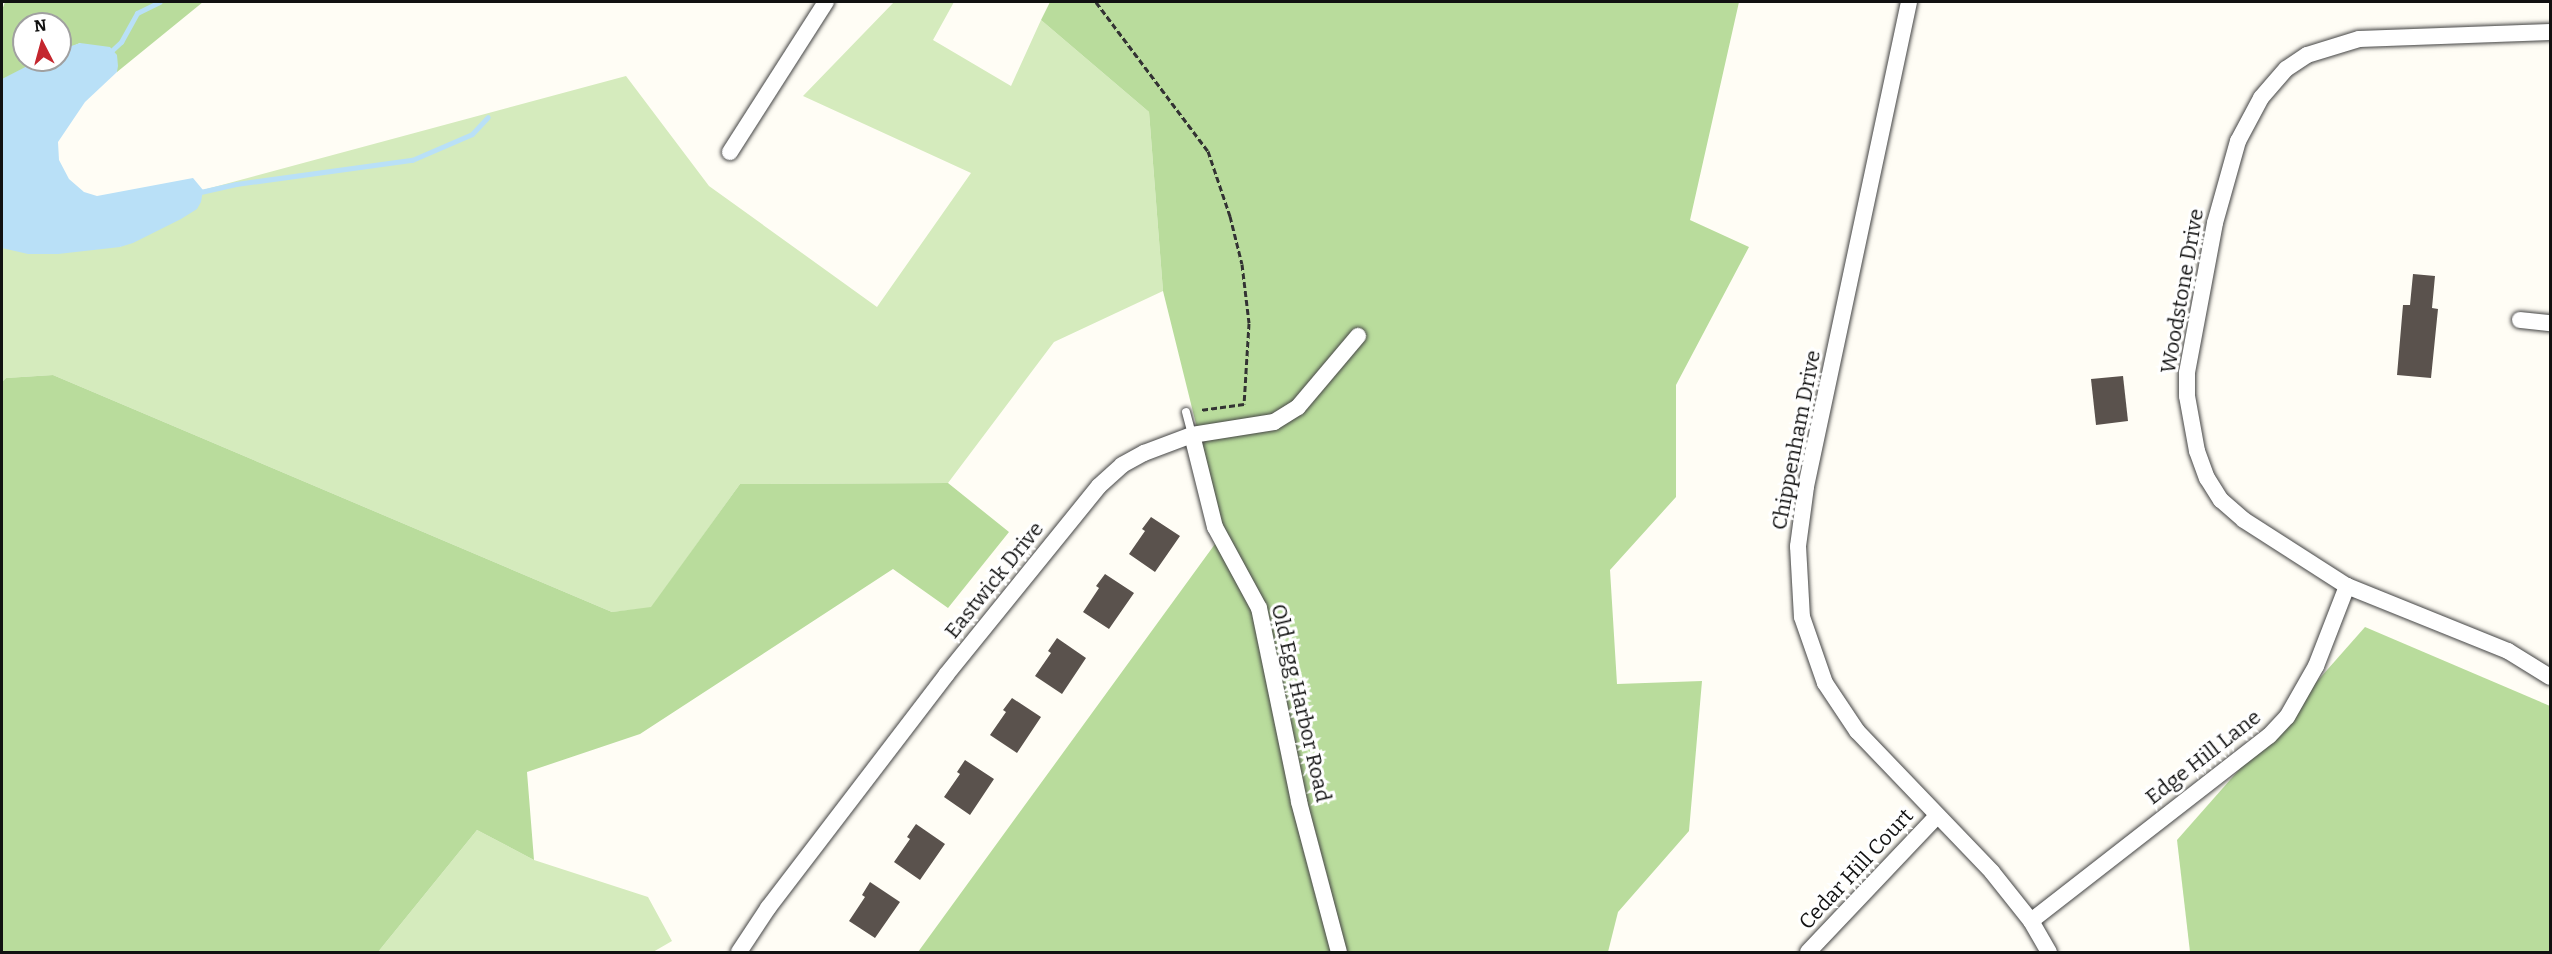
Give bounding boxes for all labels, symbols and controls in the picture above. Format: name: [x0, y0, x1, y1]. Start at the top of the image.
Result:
north arrow: [12, 12, 72, 72]
text: N: [33, 15, 47, 36]
street label: Woodstone Drive: [2155, 207, 2209, 375]
street label: Chippenham Drive: [1766, 348, 1826, 532]
street label: Eastwick Drive: [939, 517, 1049, 643]
street label: Old Egg Harbor Road: [1266, 601, 1336, 805]
street label: Edge Hill Lane: [2140, 704, 2266, 810]
street label: Cedar Hill Court: [1794, 803, 1918, 935]

